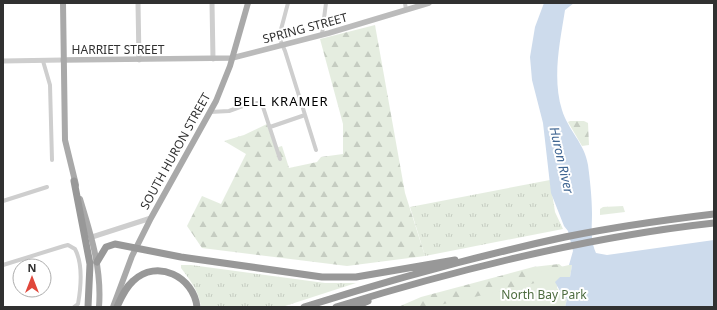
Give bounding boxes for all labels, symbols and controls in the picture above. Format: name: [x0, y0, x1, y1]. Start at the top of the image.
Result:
street label: SPRING STREET: [261, 8, 350, 47]
street label: HARRIET STREET: [72, 41, 165, 58]
street label: SOUTH HURON STREET: [136, 89, 214, 212]
district label: BELL KRAMER: [233, 92, 329, 110]
water label: Huron River: [546, 125, 579, 196]
north arrow: [12, 258, 52, 298]
text: N: [28, 260, 36, 275]
park label: North Bay Park: [501, 286, 587, 303]

